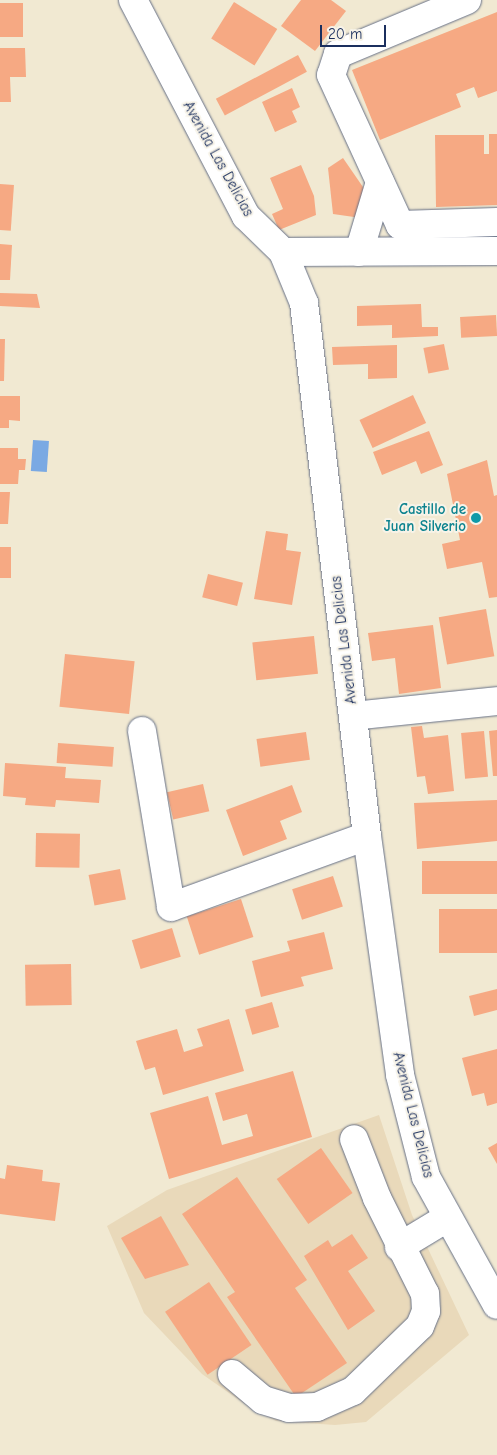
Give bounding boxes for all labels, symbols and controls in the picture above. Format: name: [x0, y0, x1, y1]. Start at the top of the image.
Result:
scale bar: [322, 15, 388, 47]
text: 20 m: [328, 25, 362, 43]
street label: Avenida Las Delicias: [179, 98, 257, 220]
place label: Castillo de Juan Silverio: [384, 500, 466, 535]
marker: Castillo de Juan Silverio: [470, 512, 482, 524]
street label: Avenida Las Delicias: [327, 575, 361, 705]
street label: Avenida Las Delicias: [389, 1050, 437, 1180]

